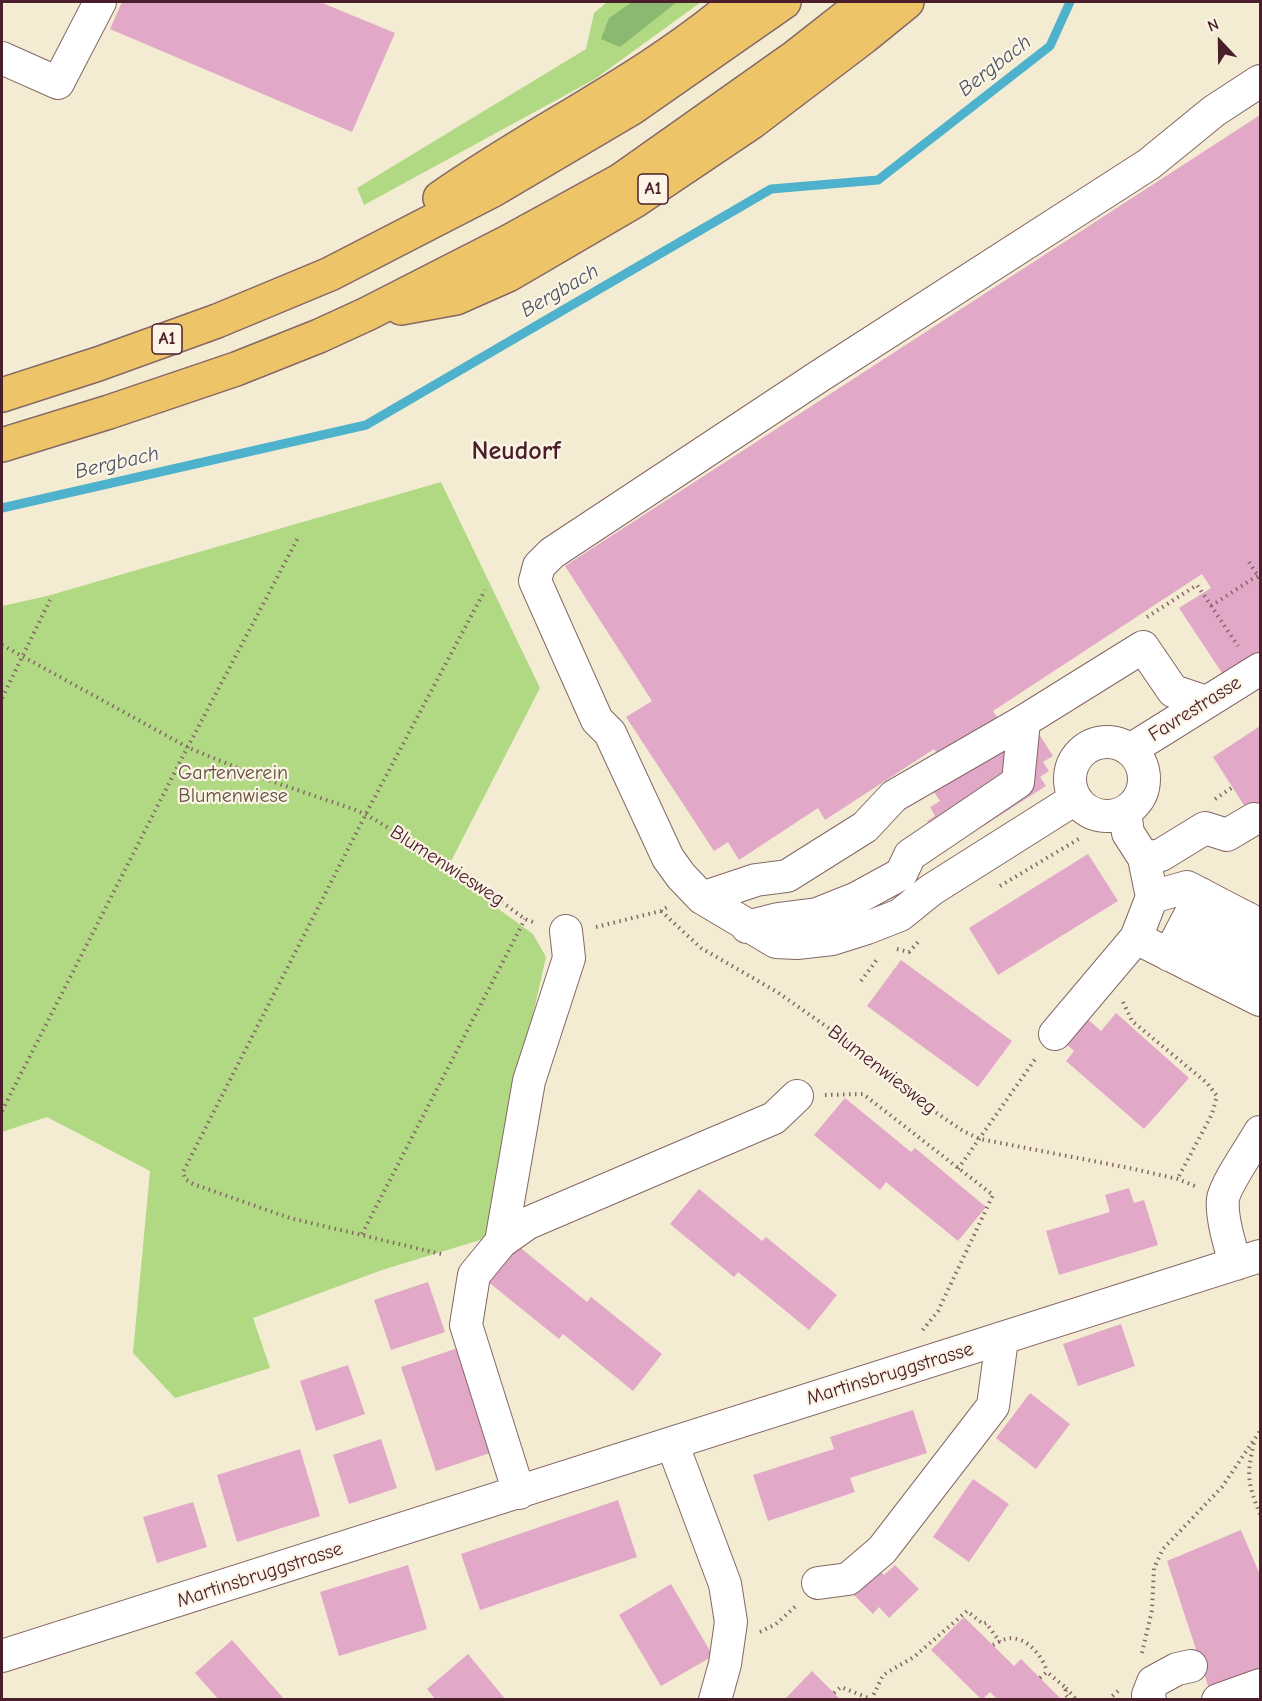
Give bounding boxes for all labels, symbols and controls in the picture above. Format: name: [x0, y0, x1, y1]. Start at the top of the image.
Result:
north arrow: [1190, 12, 1250, 72]
text: N: [1205, 15, 1221, 36]
water label: Bergbach: [953, 30, 1037, 102]
road number: A1: [638, 174, 668, 204]
water label: Bergbach: [517, 259, 603, 323]
road number: A1: [152, 324, 182, 354]
district label: Neudorf: [471, 436, 561, 468]
water label: Bergbach: [72, 441, 162, 485]
street label: Favrestrasse: [1144, 671, 1246, 747]
park label: Gartenverein Blumenwiese: [178, 761, 288, 808]
street label: Blumenwiesweg: [385, 820, 509, 912]
street label: Blumenwiesweg: [823, 1020, 941, 1120]
street label: Martinsbruggstrasse: [804, 1337, 976, 1411]
street label: Martinsbruggstrasse: [174, 1537, 346, 1613]

